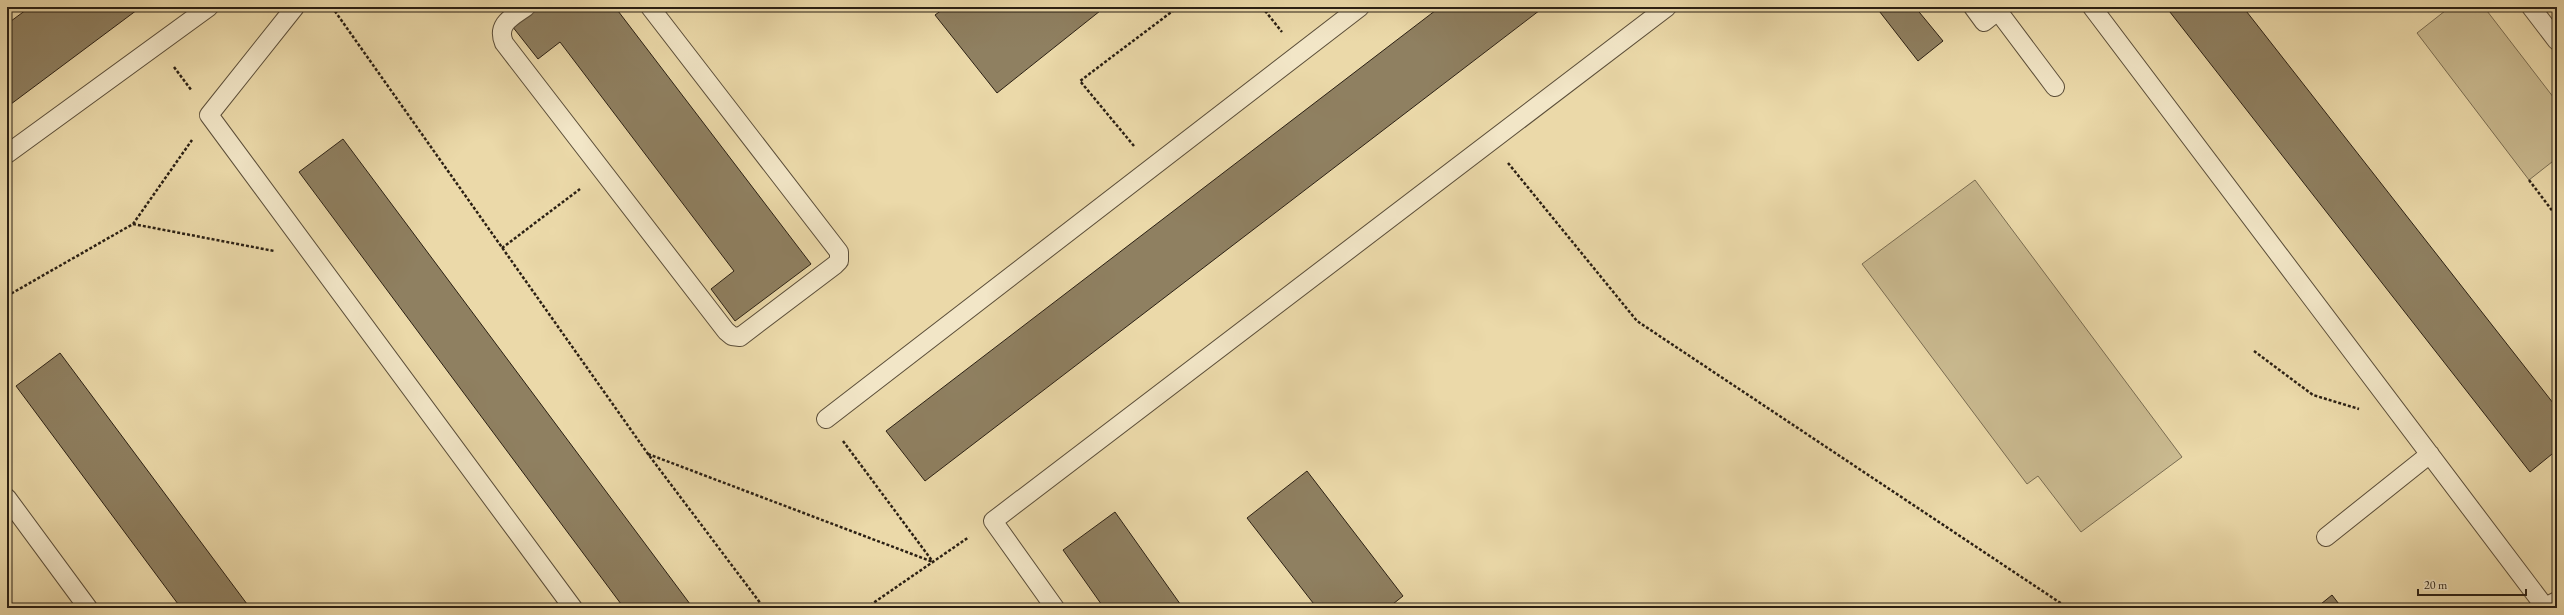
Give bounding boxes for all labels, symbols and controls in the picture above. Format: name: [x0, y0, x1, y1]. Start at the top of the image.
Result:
scale bar: [2418, 571, 2526, 597]
text: 20 m: [2424, 577, 2448, 593]

